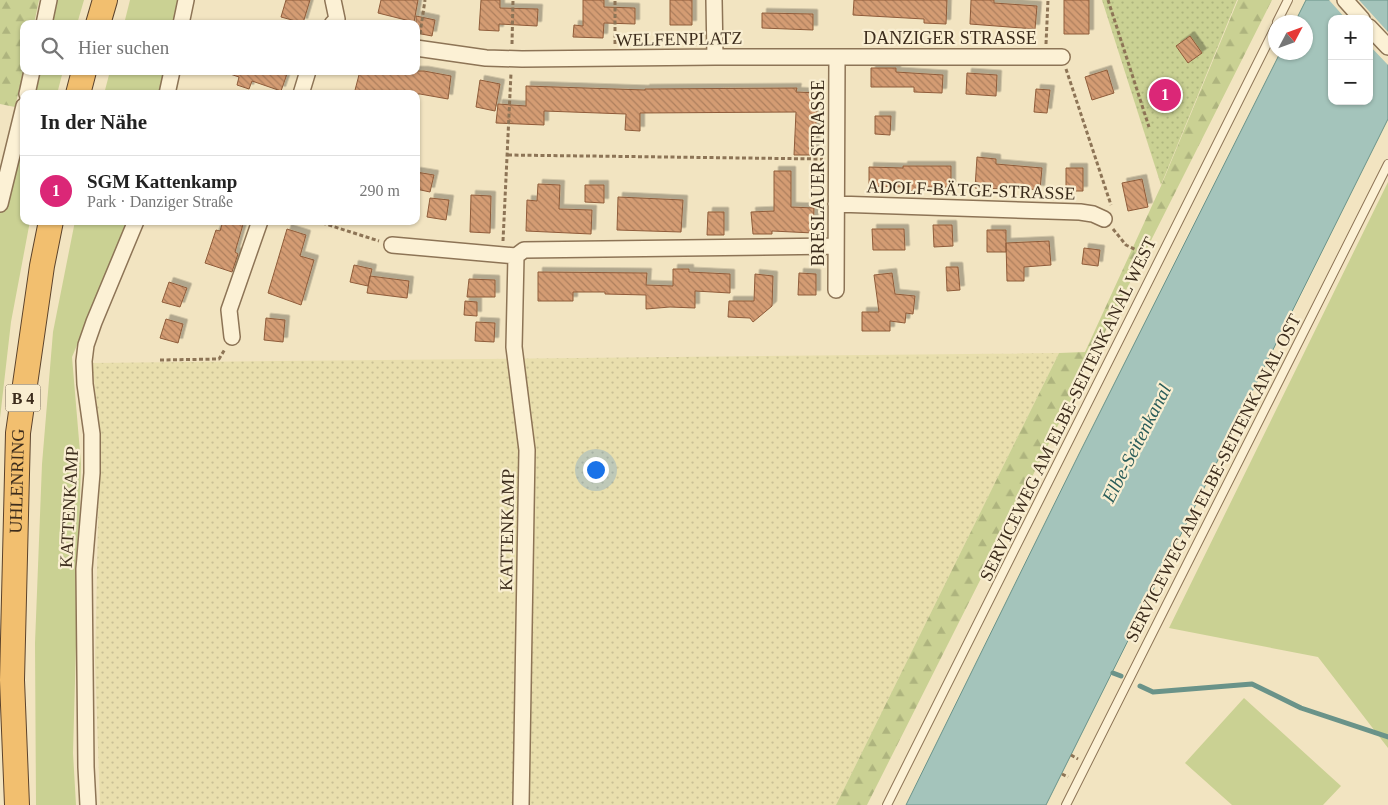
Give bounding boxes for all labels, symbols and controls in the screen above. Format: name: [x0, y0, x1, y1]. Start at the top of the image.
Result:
north arrow: [1268, 15, 1313, 60]
map controls: [1328, 15, 1373, 105]
button: +: [1328, 15, 1373, 60]
search box: [20, 20, 420, 75]
street label: WELFENPLATZ: [615, 28, 743, 50]
street label: DANZIGER STRASSE: [863, 28, 1037, 48]
icon: search: [38, 34, 66, 62]
text: Hier suchen: [78, 37, 169, 58]
button: −: [1328, 60, 1373, 105]
pin: 1: [1149, 76, 1181, 114]
street label: BRESLAUER STRASSE: [808, 80, 828, 266]
text: In der Nähe: [40, 110, 147, 134]
text: SGM Kattenkamp: [87, 171, 237, 192]
street label: ADOLF-BÄTGE-STRASSE: [866, 176, 1076, 204]
text: 1: [52, 182, 60, 199]
text: 290 m: [360, 182, 400, 199]
text: Park · Danziger Straße: [87, 193, 233, 210]
street label: SERVICEWEG AM ELBE-SEITENKANAL WEST: [976, 234, 1160, 584]
street label: SERVICEWEG AM ELBE-SEITENKANAL OST: [1121, 311, 1305, 645]
water label: Elbe-Seitenkanal: [1097, 381, 1175, 507]
road number: B 4: [5, 384, 40, 412]
street label: UHLENRING: [6, 428, 28, 534]
street label: KATTENKAMP: [56, 446, 82, 568]
your location: [583, 457, 609, 483]
street label: KATTENKAMP: [496, 469, 518, 591]

